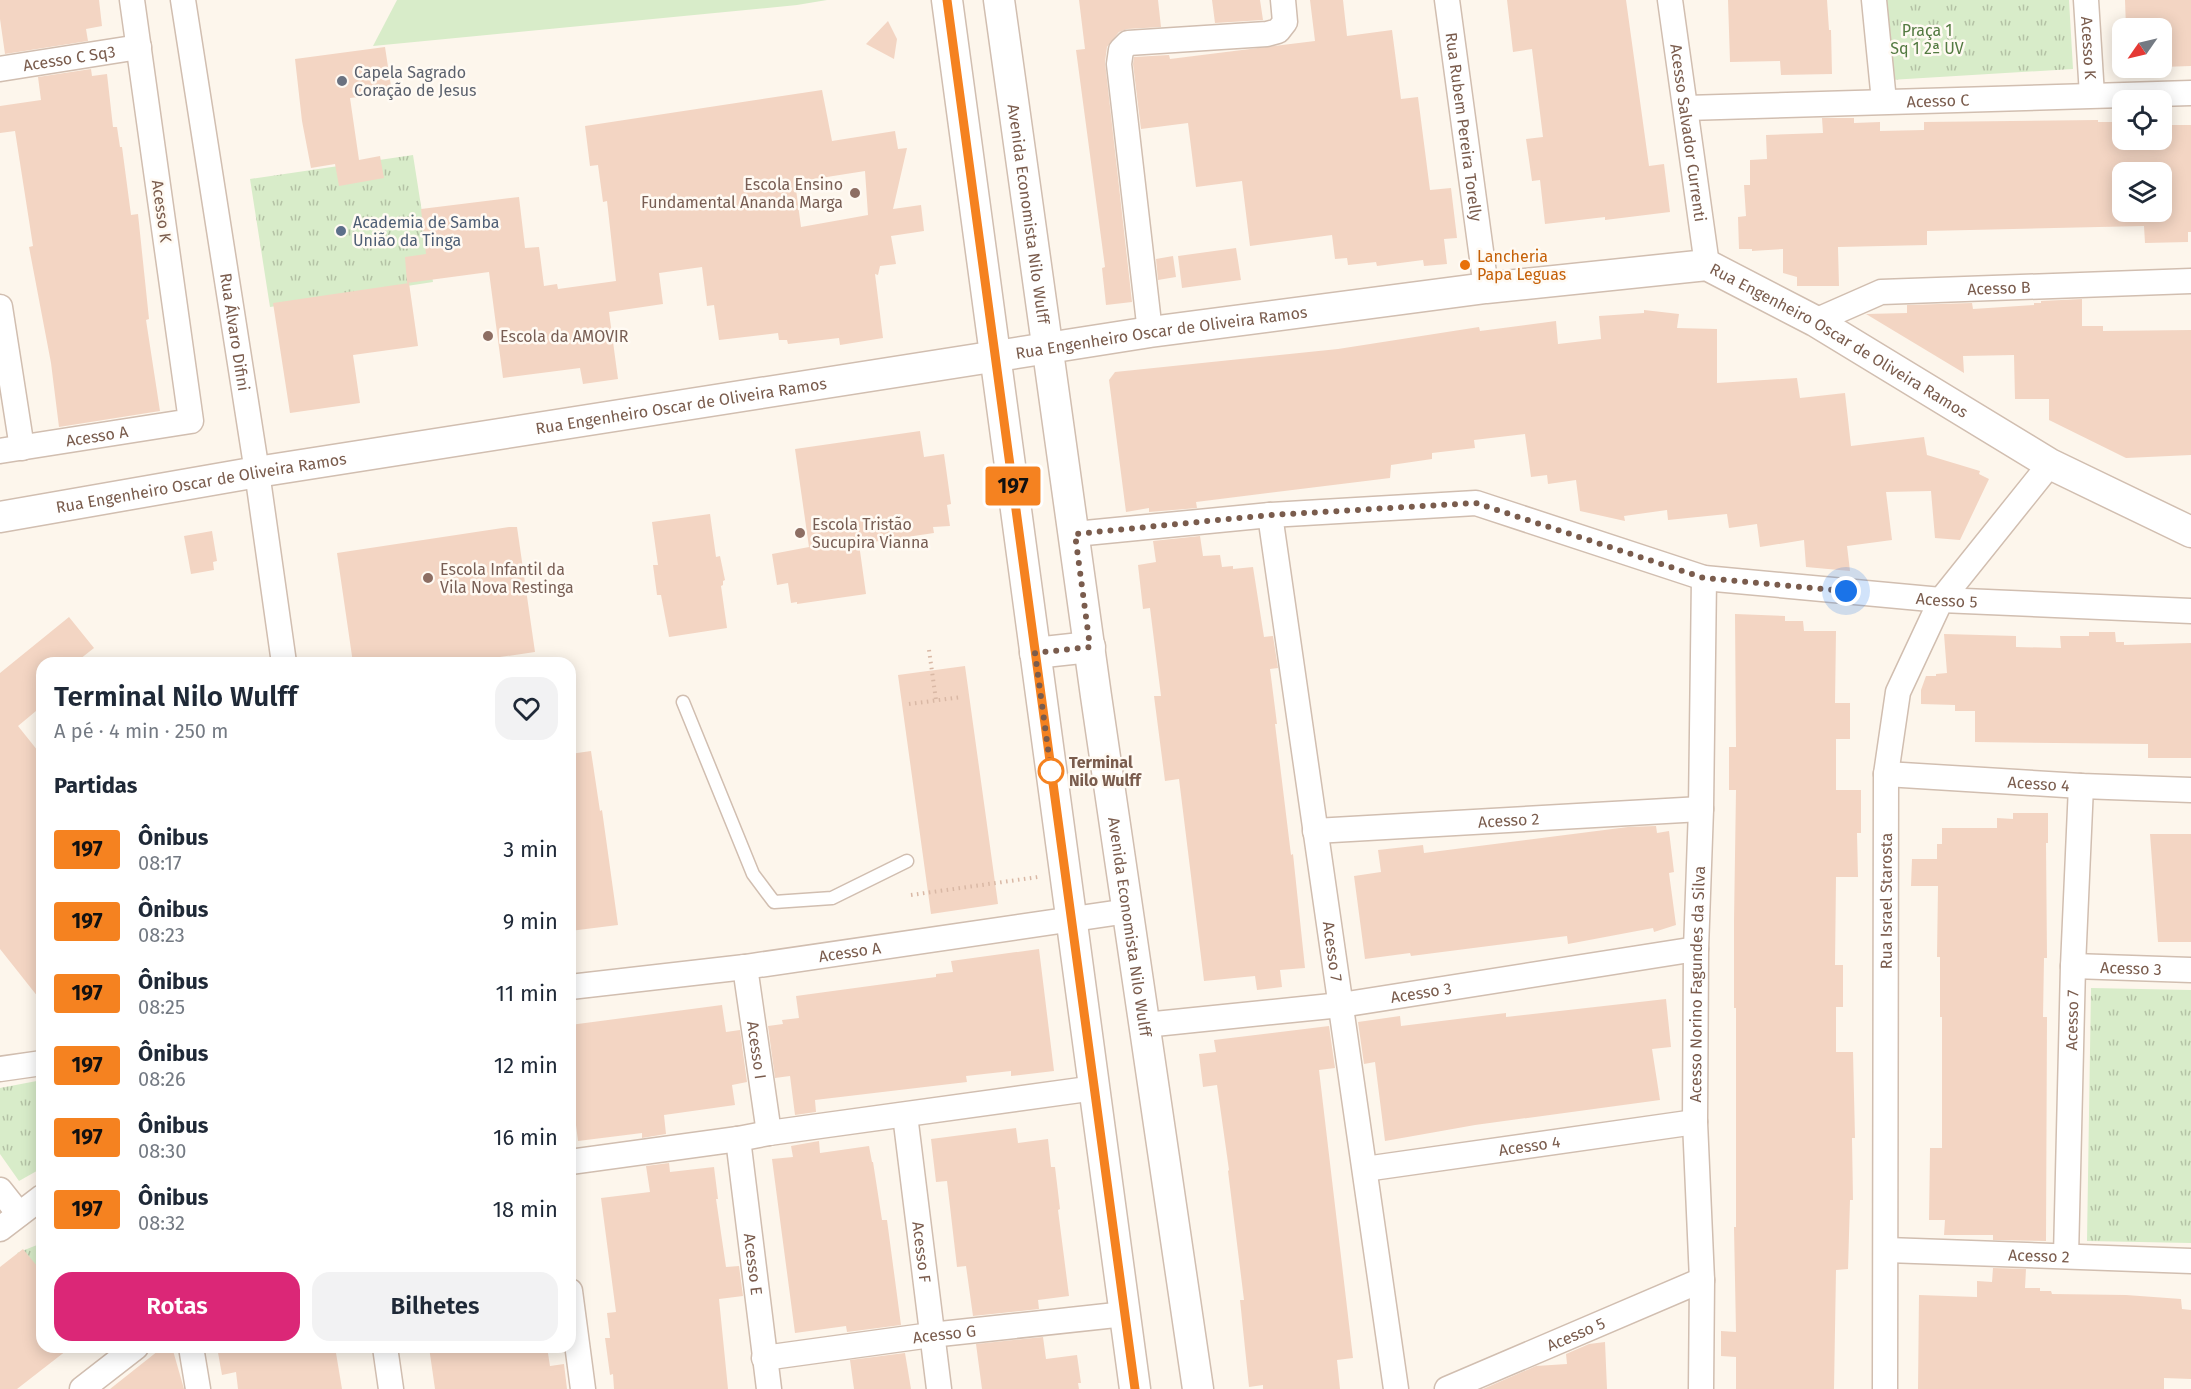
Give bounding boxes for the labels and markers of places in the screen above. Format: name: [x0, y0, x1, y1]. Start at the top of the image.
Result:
place label: Capela Sagrado Coração de Jesus: [354, 63, 476, 101]
marker: Capela Sagrado Coração de Jesus: [335, 74, 349, 88]
place label: Escola Ensino Fundamental Ananda Marga: [641, 175, 843, 212]
marker: Escola Ensino Fundamental Ananda Marga: [848, 186, 862, 200]
place label: Academia de Samba União da Tinga: [353, 213, 500, 250]
marker: Academia de Samba União da Tinga: [334, 224, 348, 238]
place label: Lancheria Papa Leguas: [1477, 247, 1566, 284]
marker: Lancheria Papa Leguas: [1458, 258, 1472, 272]
place label: Escola da AMOVIR: [500, 327, 629, 346]
marker: Escola da AMOVIR: [481, 329, 495, 343]
place label: Escola Tristão Sucupira Vianna: [812, 515, 929, 552]
marker: Escola Tristão Sucupira Vianna: [793, 526, 807, 540]
place label: Escola Infantil da Vila Nova Restinga: [440, 560, 574, 597]
marker: Escola Infantil da Vila Nova Restinga: [421, 571, 435, 585]
place label: Terminal Nilo Wulff: [1069, 753, 1142, 790]
marker: Terminal Nilo Wulff: [1038, 758, 1064, 784]

